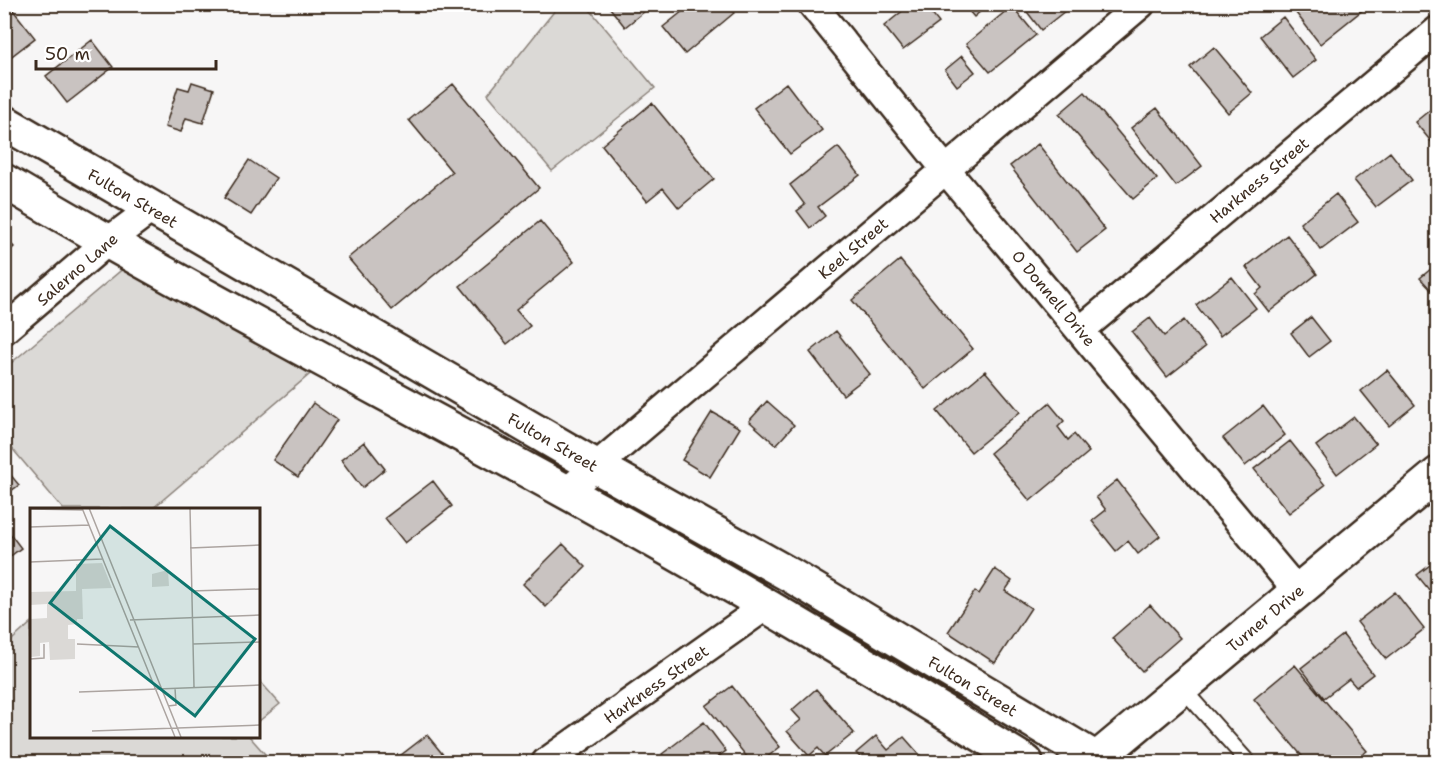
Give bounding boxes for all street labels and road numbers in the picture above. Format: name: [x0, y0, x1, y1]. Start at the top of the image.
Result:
street label: Harkness Street: [1205, 133, 1313, 228]
street label: Fulton Street: [84, 164, 182, 233]
street label: Keel Street: [814, 213, 893, 284]
street label: Salerno Lane: [32, 228, 122, 310]
street label: O Donnell Drive: [1007, 246, 1100, 351]
street label: Fulton Street: [504, 408, 602, 477]
street label: Turner Drive: [1222, 580, 1308, 657]
street label: Harkness Street: [600, 640, 713, 728]
street label: Fulton Street: [924, 651, 1021, 721]

